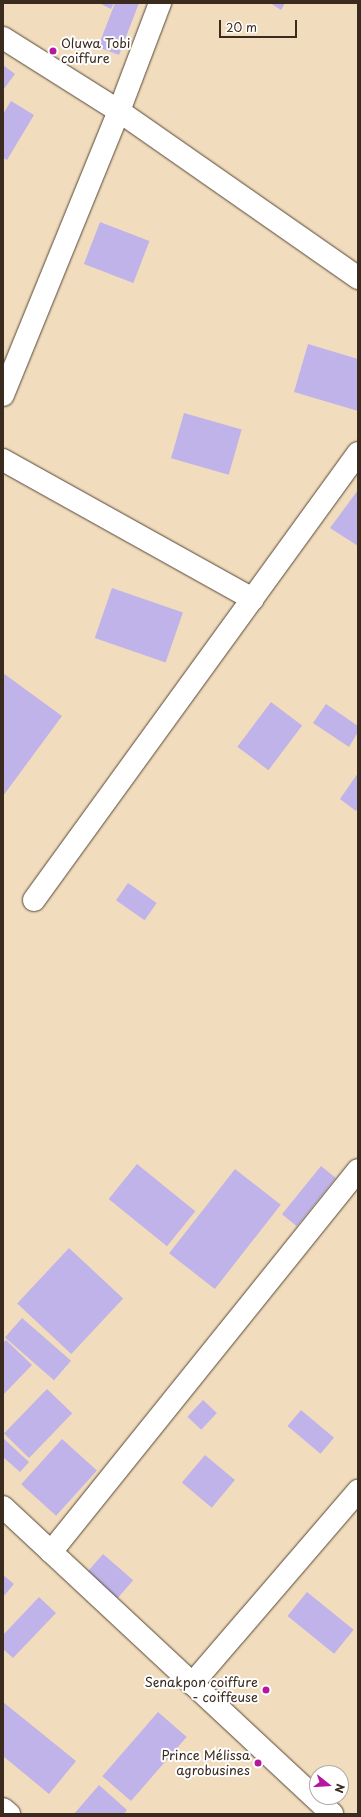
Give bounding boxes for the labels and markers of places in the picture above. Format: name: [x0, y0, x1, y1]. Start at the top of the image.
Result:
place label: Oluwa Tobi coiffure: [61, 36, 130, 67]
marker: Oluwa Tobi coiffure: [48, 46, 58, 56]
place label: Senakpon coiffure - coiffeuse: [144, 1675, 258, 1706]
marker: Senakpon coiffure - coiffeuse: [261, 1685, 271, 1695]
place label: Prince Mélissa agrobusines: [161, 1748, 250, 1779]
marker: Prince Mélissa agrobusines: [253, 1758, 263, 1768]

